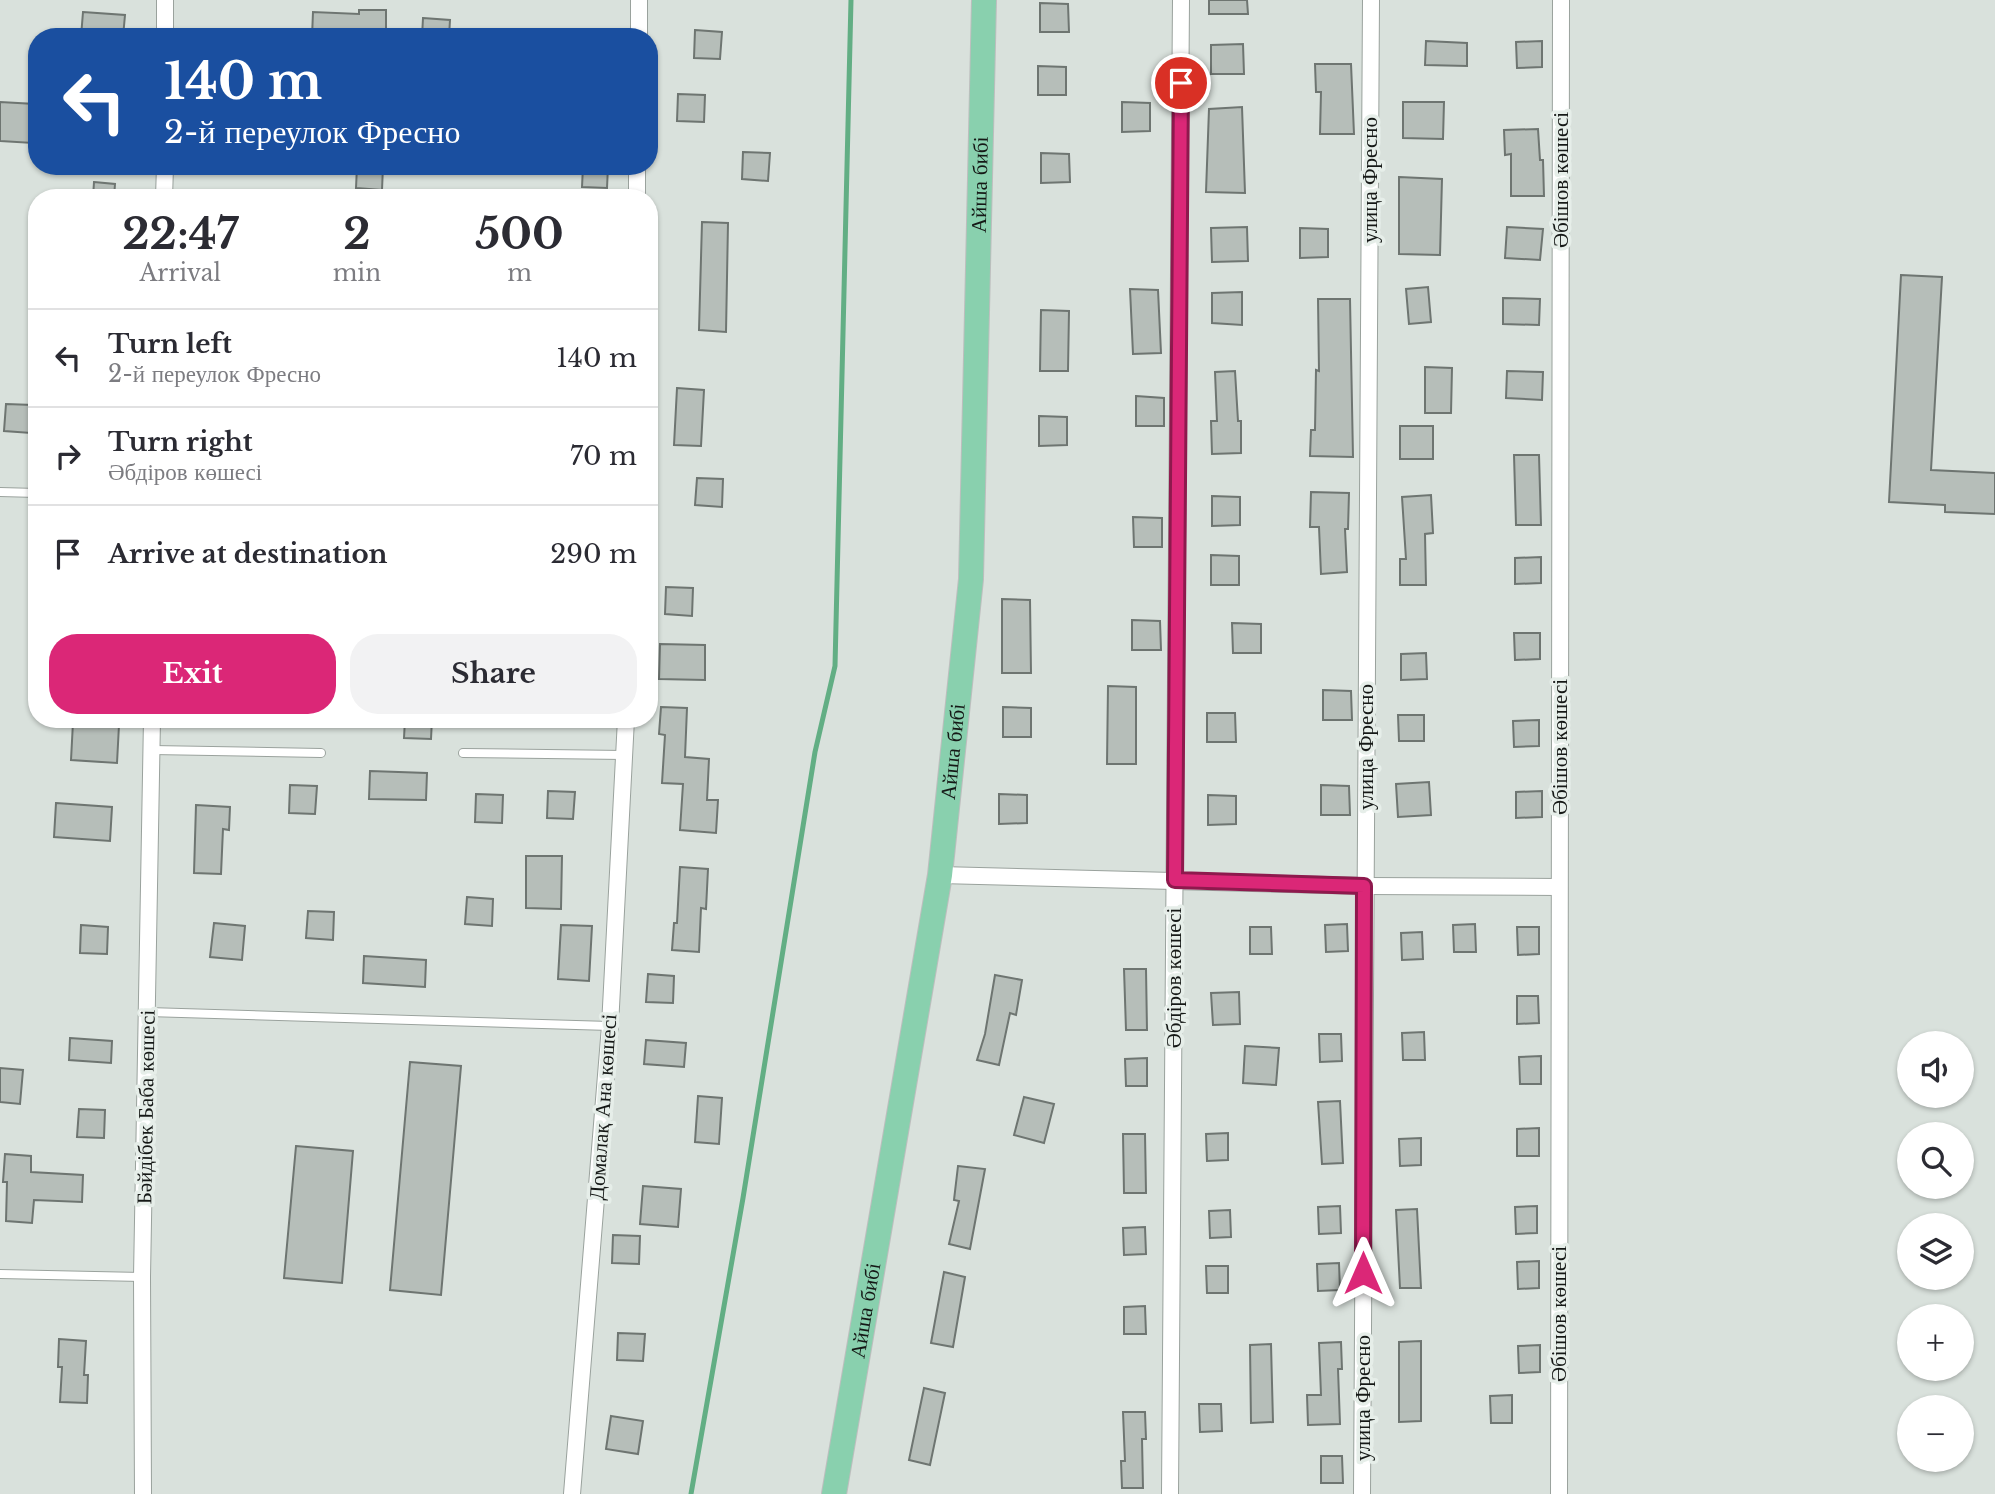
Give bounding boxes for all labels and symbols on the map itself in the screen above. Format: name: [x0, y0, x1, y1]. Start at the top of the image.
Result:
pin: [1151, 53, 1211, 113]
street label: Әбішов көшесі: [1548, 112, 1574, 248]
street label: улица Фресно: [1357, 117, 1383, 243]
street label: Айша бибі: [966, 136, 994, 233]
street label: Әбішов көшесі: [1547, 679, 1573, 815]
street label: улица Фресно: [1353, 684, 1379, 810]
street label: Айша бибі: [935, 702, 971, 801]
street label: Әбдіров көшесі: [1161, 908, 1187, 1048]
street label: Бәйдібек Баба көшесі: [131, 1009, 161, 1204]
street label: Домалақ Ана көшесі: [584, 1013, 622, 1201]
position arrow: [1326, 1236, 1400, 1310]
street label: Әбішов көшесі: [1546, 1246, 1572, 1382]
street label: Айша бибі: [844, 1261, 886, 1360]
street label: улица Фресно: [1350, 1335, 1376, 1461]

